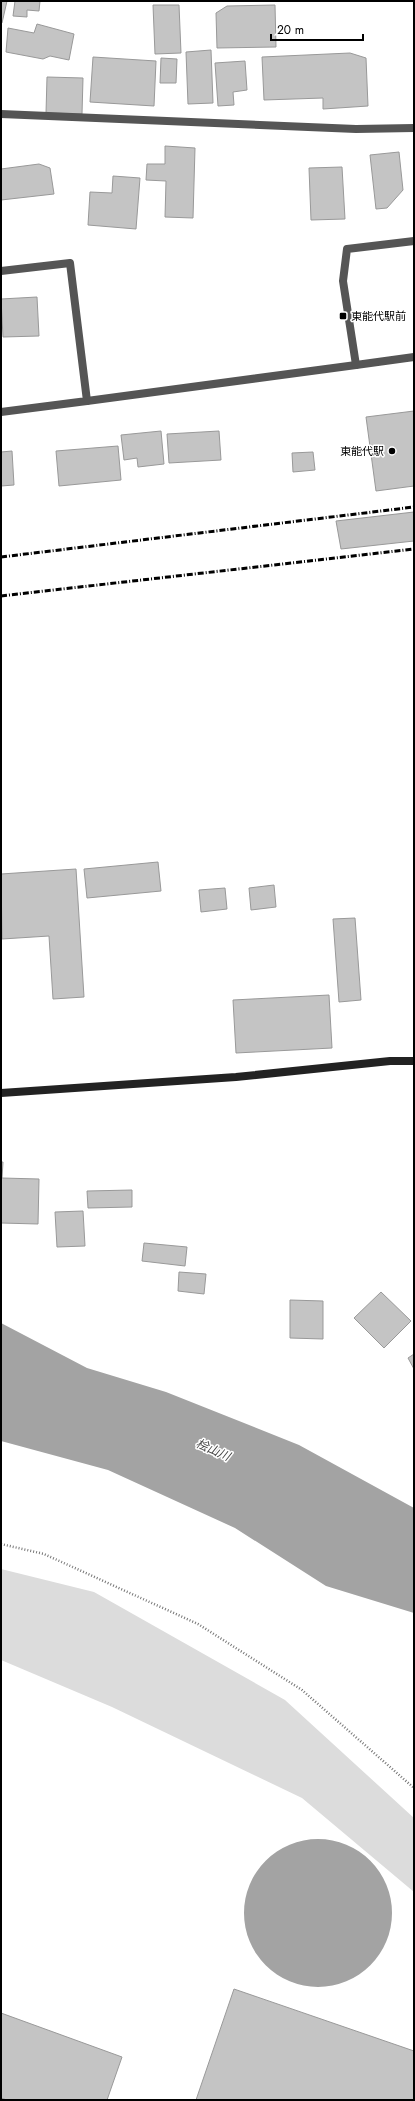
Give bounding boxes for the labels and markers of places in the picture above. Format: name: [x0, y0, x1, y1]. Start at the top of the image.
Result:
place label: 東能代駅前: [351, 308, 406, 324]
marker: 東能代駅前: [338, 311, 348, 321]
place label: 東能代駅: [340, 443, 384, 459]
marker: 東能代駅: [387, 446, 397, 456]

